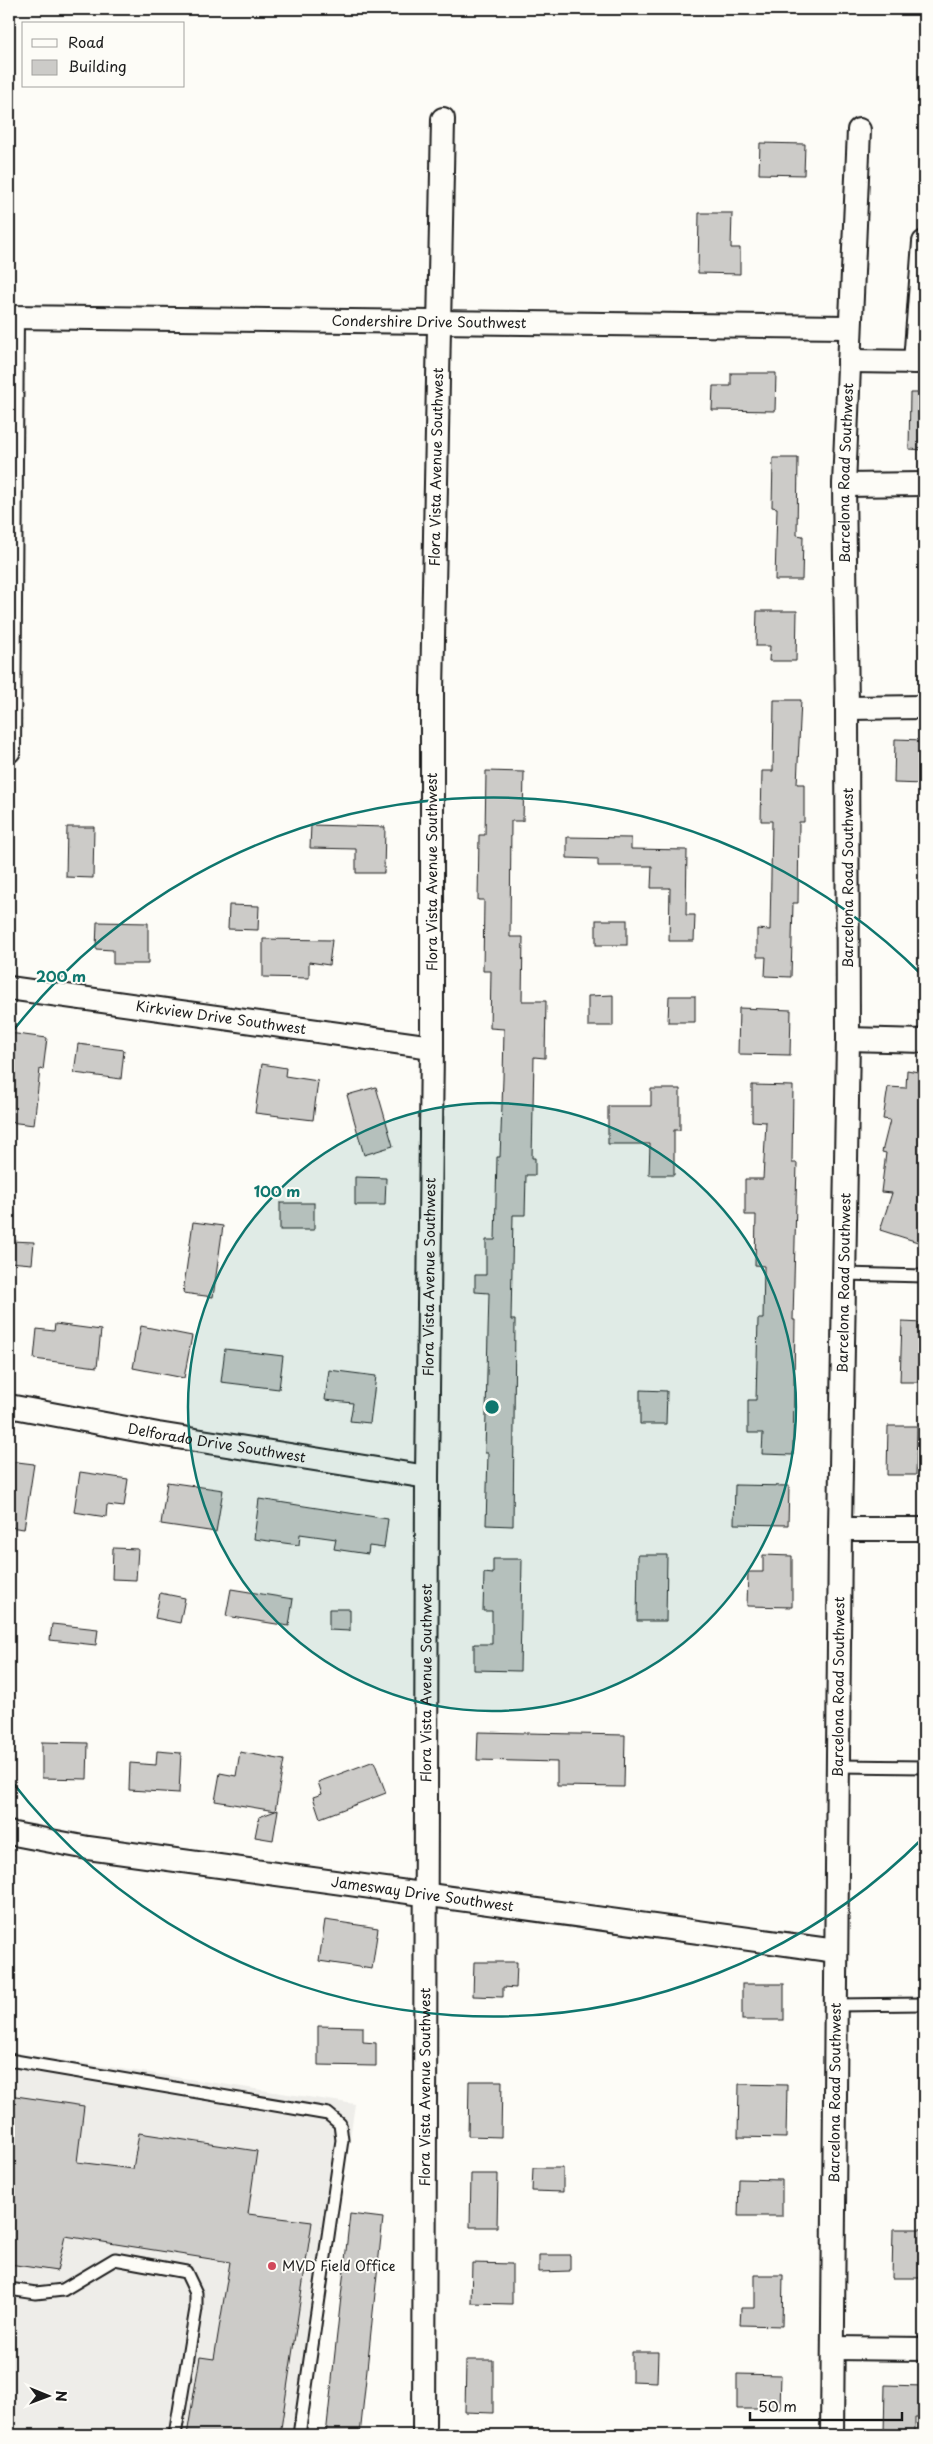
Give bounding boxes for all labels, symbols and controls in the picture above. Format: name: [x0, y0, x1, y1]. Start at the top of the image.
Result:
legend: [22, 22, 185, 88]
text: Road: [68, 30, 104, 53]
text: Building: [68, 54, 127, 77]
street label: Condershire Drive Southwest: [331, 310, 527, 333]
street label: Flora Vista Avenue Southwest: [423, 367, 448, 567]
street label: Barcelona Road Southwest: [833, 382, 858, 564]
street label: Flora Vista Avenue Southwest: [421, 772, 442, 971]
street label: Barcelona Road Southwest: [837, 787, 858, 968]
text: 200 m: [36, 964, 86, 987]
street label: Kirkview Drive Southwest: [135, 995, 308, 1039]
street label: Flora Vista Avenue Southwest: [417, 1177, 440, 1377]
text: 100 m: [254, 1179, 300, 1202]
street label: Barcelona Road Southwest: [832, 1192, 855, 1374]
centre of rings: [483, 1398, 501, 1416]
street label: Delforado Drive Southwest: [126, 1418, 308, 1468]
street label: Flora Vista Avenue Southwest: [415, 1583, 437, 1782]
street label: Barcelona Road Southwest: [827, 1596, 849, 1777]
street label: Jamesway Drive Southwest: [330, 1871, 515, 1917]
street label: Flora Vista Avenue Southwest: [414, 1987, 435, 2186]
street label: Barcelona Road Southwest: [823, 2002, 846, 2183]
place label: MVD Field Office: [282, 2255, 396, 2276]
marker: MVD Field Office: [266, 2260, 278, 2272]
north arrow: [22, 2372, 72, 2422]
scale bar: [750, 2389, 903, 2421]
text: N: [51, 2391, 72, 2402]
text: 50 m: [758, 2394, 797, 2417]

